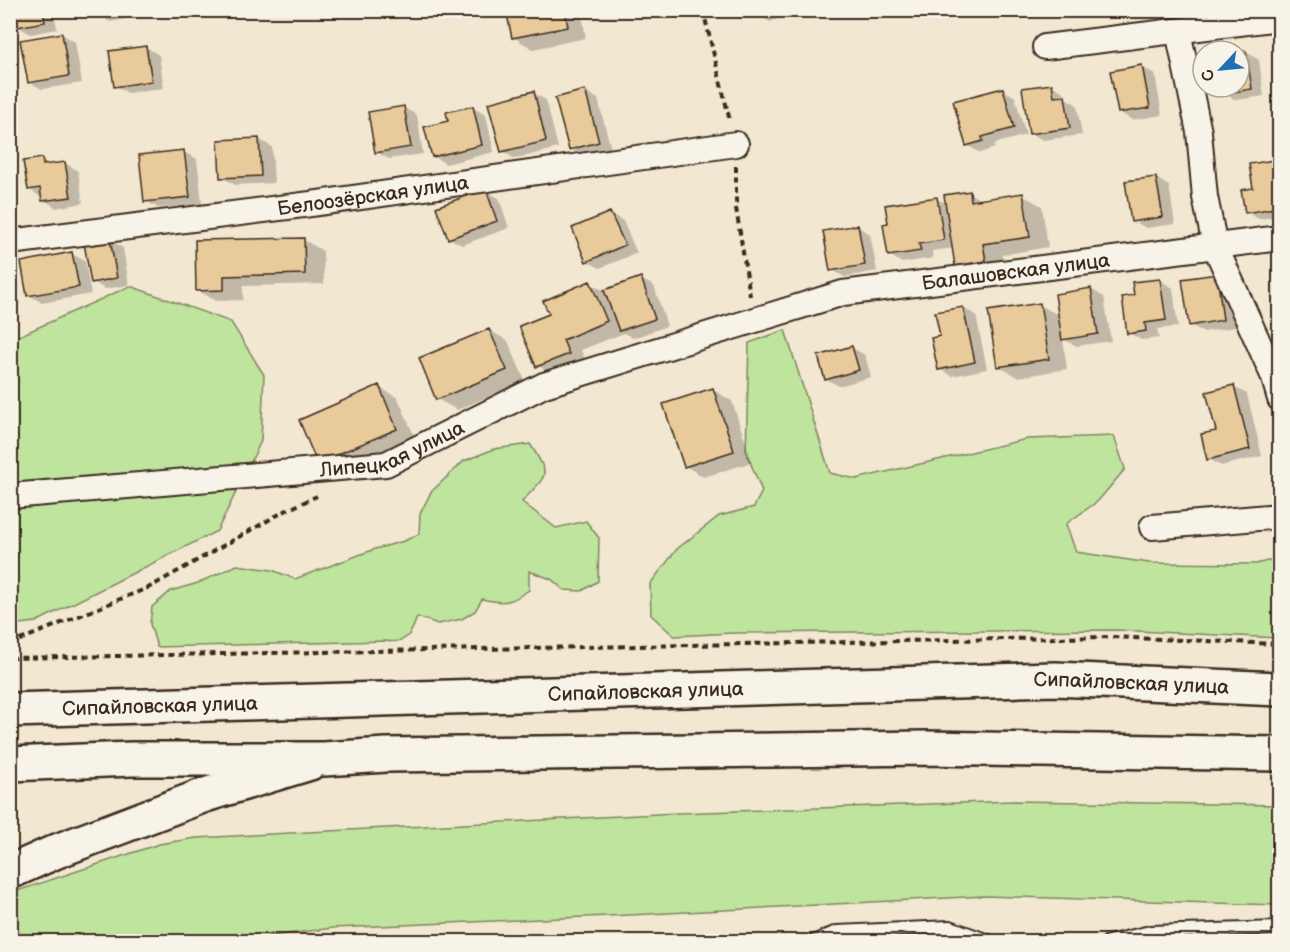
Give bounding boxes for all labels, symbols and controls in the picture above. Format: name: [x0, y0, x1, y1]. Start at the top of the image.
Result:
north arrow: [1191, 39, 1251, 99]
text: С: [1198, 66, 1220, 84]
street label: Белоозёрская улица: [276, 171, 470, 221]
street label: Балашовская улица: [921, 249, 1111, 296]
street label: Липецкая улица: [318, 416, 469, 483]
street label: Сипайловская улица: [1033, 668, 1230, 700]
street label: Сипайловская улица: [548, 677, 744, 707]
street label: Сипайловская улица: [62, 692, 258, 721]

